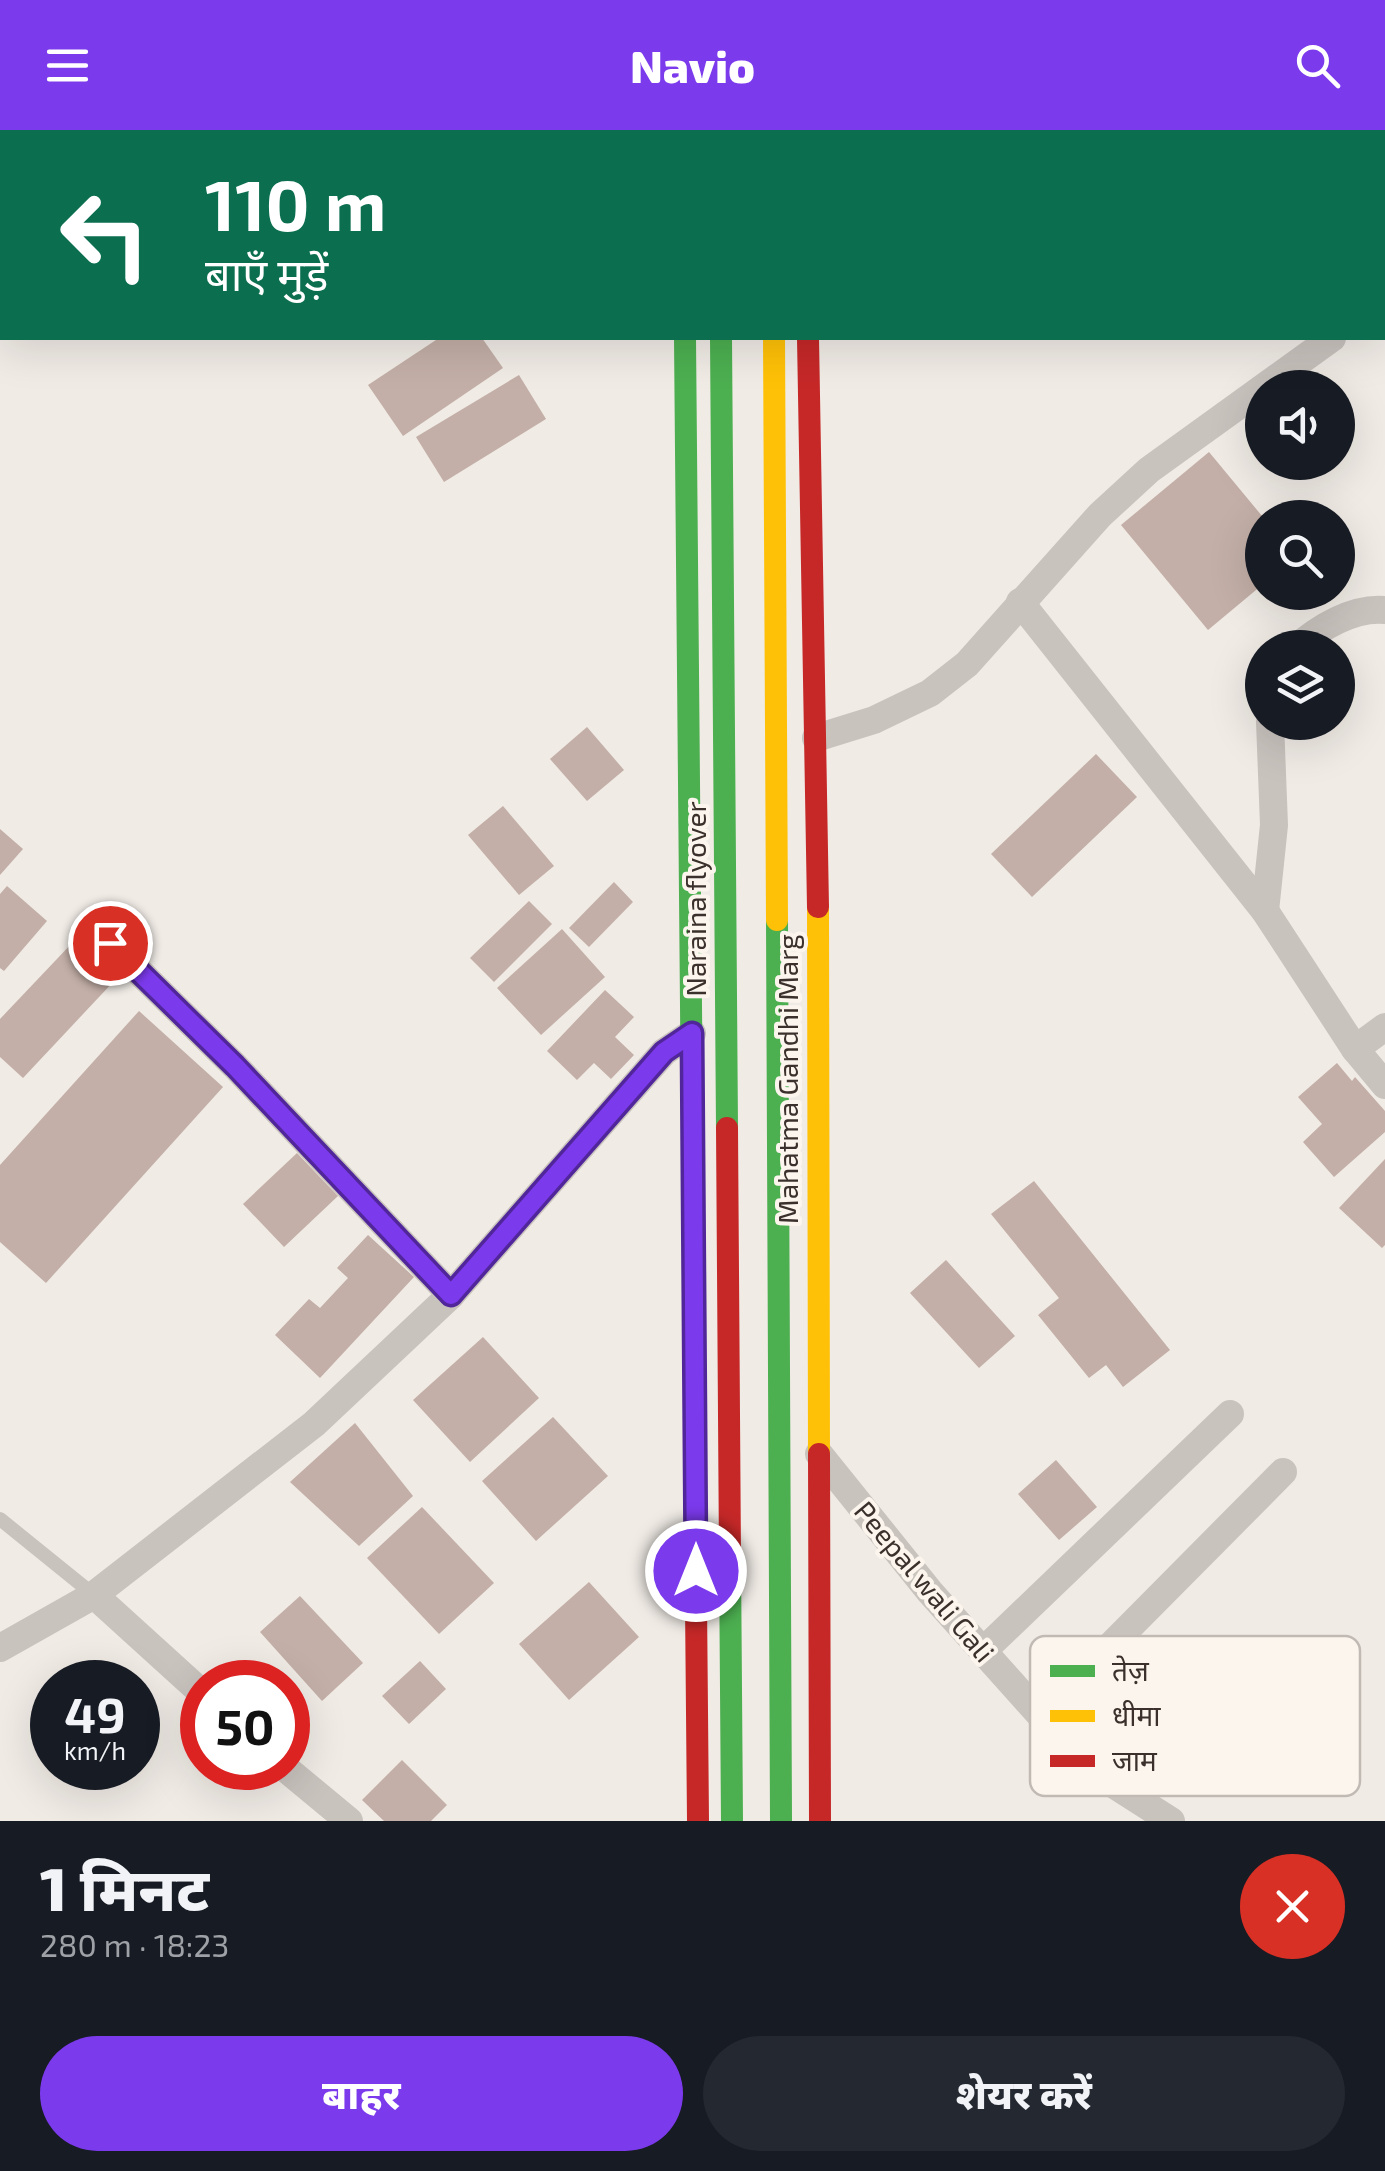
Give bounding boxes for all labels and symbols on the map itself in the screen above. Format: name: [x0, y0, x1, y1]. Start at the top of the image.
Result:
street label: Naraina flyover: [678, 801, 712, 997]
pin: [68, 901, 153, 986]
street label: Mahatma Gandhi Marg: [770, 934, 804, 1224]
street label: Peepal wali Gali: [848, 1494, 1002, 1668]
position arrow: [644, 1519, 748, 1623]
legend: [1030, 1636, 1360, 1796]
text: तेज़: [1112, 1653, 1150, 1687]
speed limit sign: 50: [180, 1660, 310, 1790]
text: धीमा: [1112, 1698, 1161, 1732]
text: जाम: [1112, 1743, 1158, 1777]

